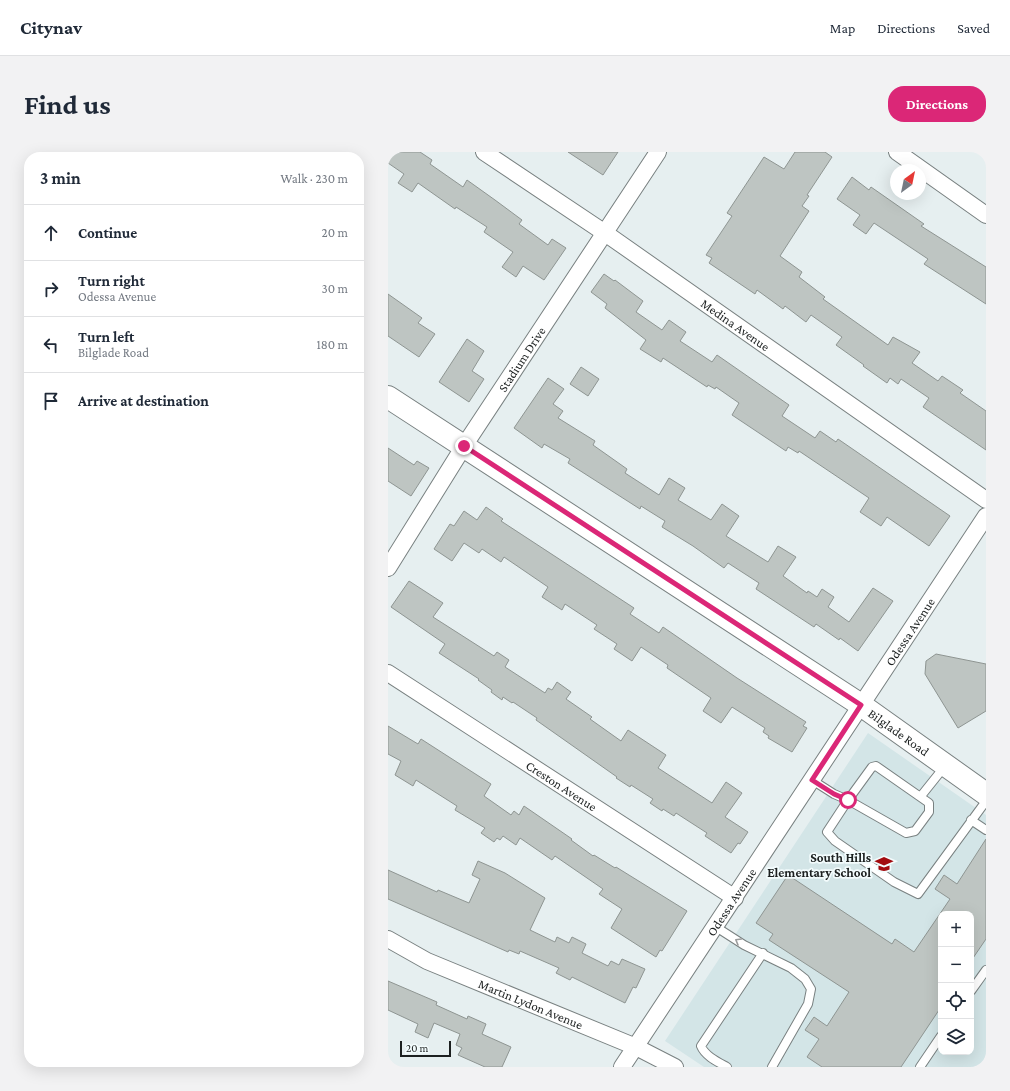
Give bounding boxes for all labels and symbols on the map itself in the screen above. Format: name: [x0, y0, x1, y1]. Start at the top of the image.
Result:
north arrow: [890, 164, 926, 200]
street label: Medina Avenue: [698, 296, 773, 354]
street label: Stadium Drive: [495, 324, 549, 395]
route end: [455, 437, 473, 455]
street label: Odessa Avenue: [882, 595, 938, 669]
street label: Bilglade Road: [865, 706, 932, 759]
street label: Creston Avenue: [523, 758, 600, 815]
route start: [839, 791, 857, 809]
place label: South Hills Elementary School: [767, 850, 871, 880]
school or university icon: South Hills Elementary School: [874, 854, 894, 874]
street label: Odessa Avenue: [704, 865, 760, 939]
one-way arrow: [735, 939, 742, 946]
street label: Martin Lydon Avenue: [476, 976, 585, 1032]
scale bar: [400, 1039, 451, 1058]

